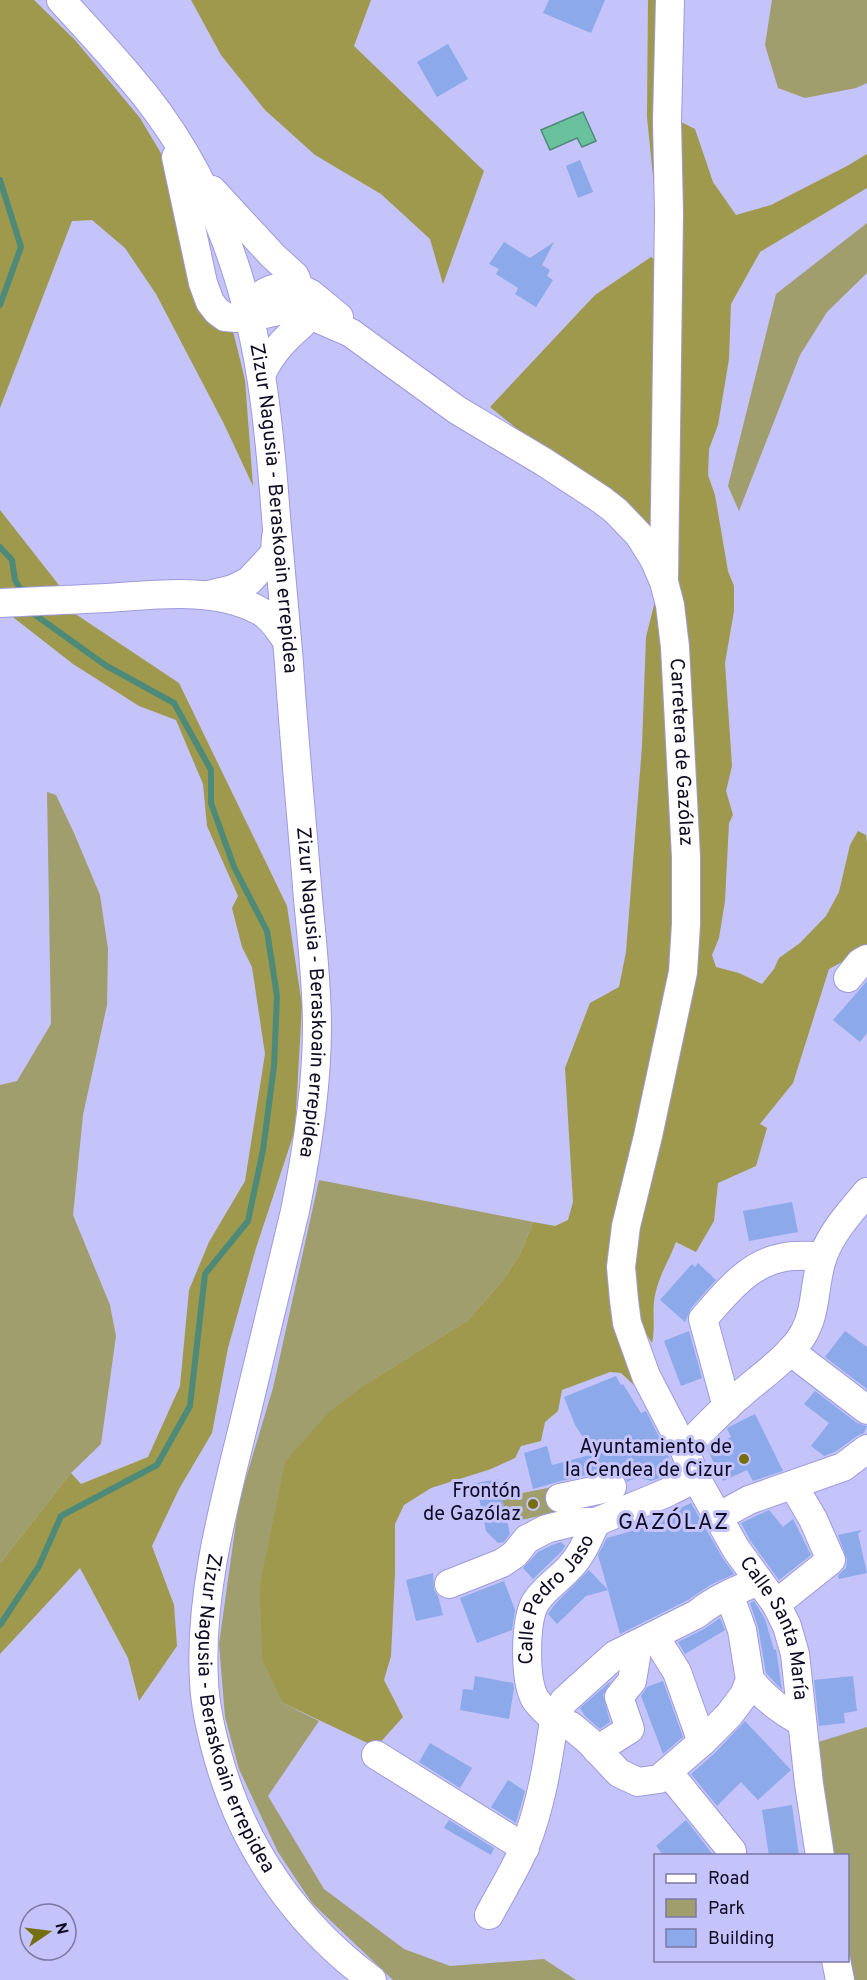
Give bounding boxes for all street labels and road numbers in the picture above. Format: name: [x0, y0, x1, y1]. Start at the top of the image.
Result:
street label: Zizur Nagusia - Beraskoain errepidea: [242, 341, 303, 674]
street label: Carretera de Gazólaz: [663, 657, 698, 847]
street label: Zizur Nagusia - Beraskoain errepidea: [289, 826, 330, 1160]
street label: Calle Pedro Jaso: [514, 1531, 601, 1665]
street label: Zizur Nagusia - Beraskoain errepidea: [190, 1551, 280, 1879]
street label: Calle Santa María: [733, 1552, 813, 1701]

